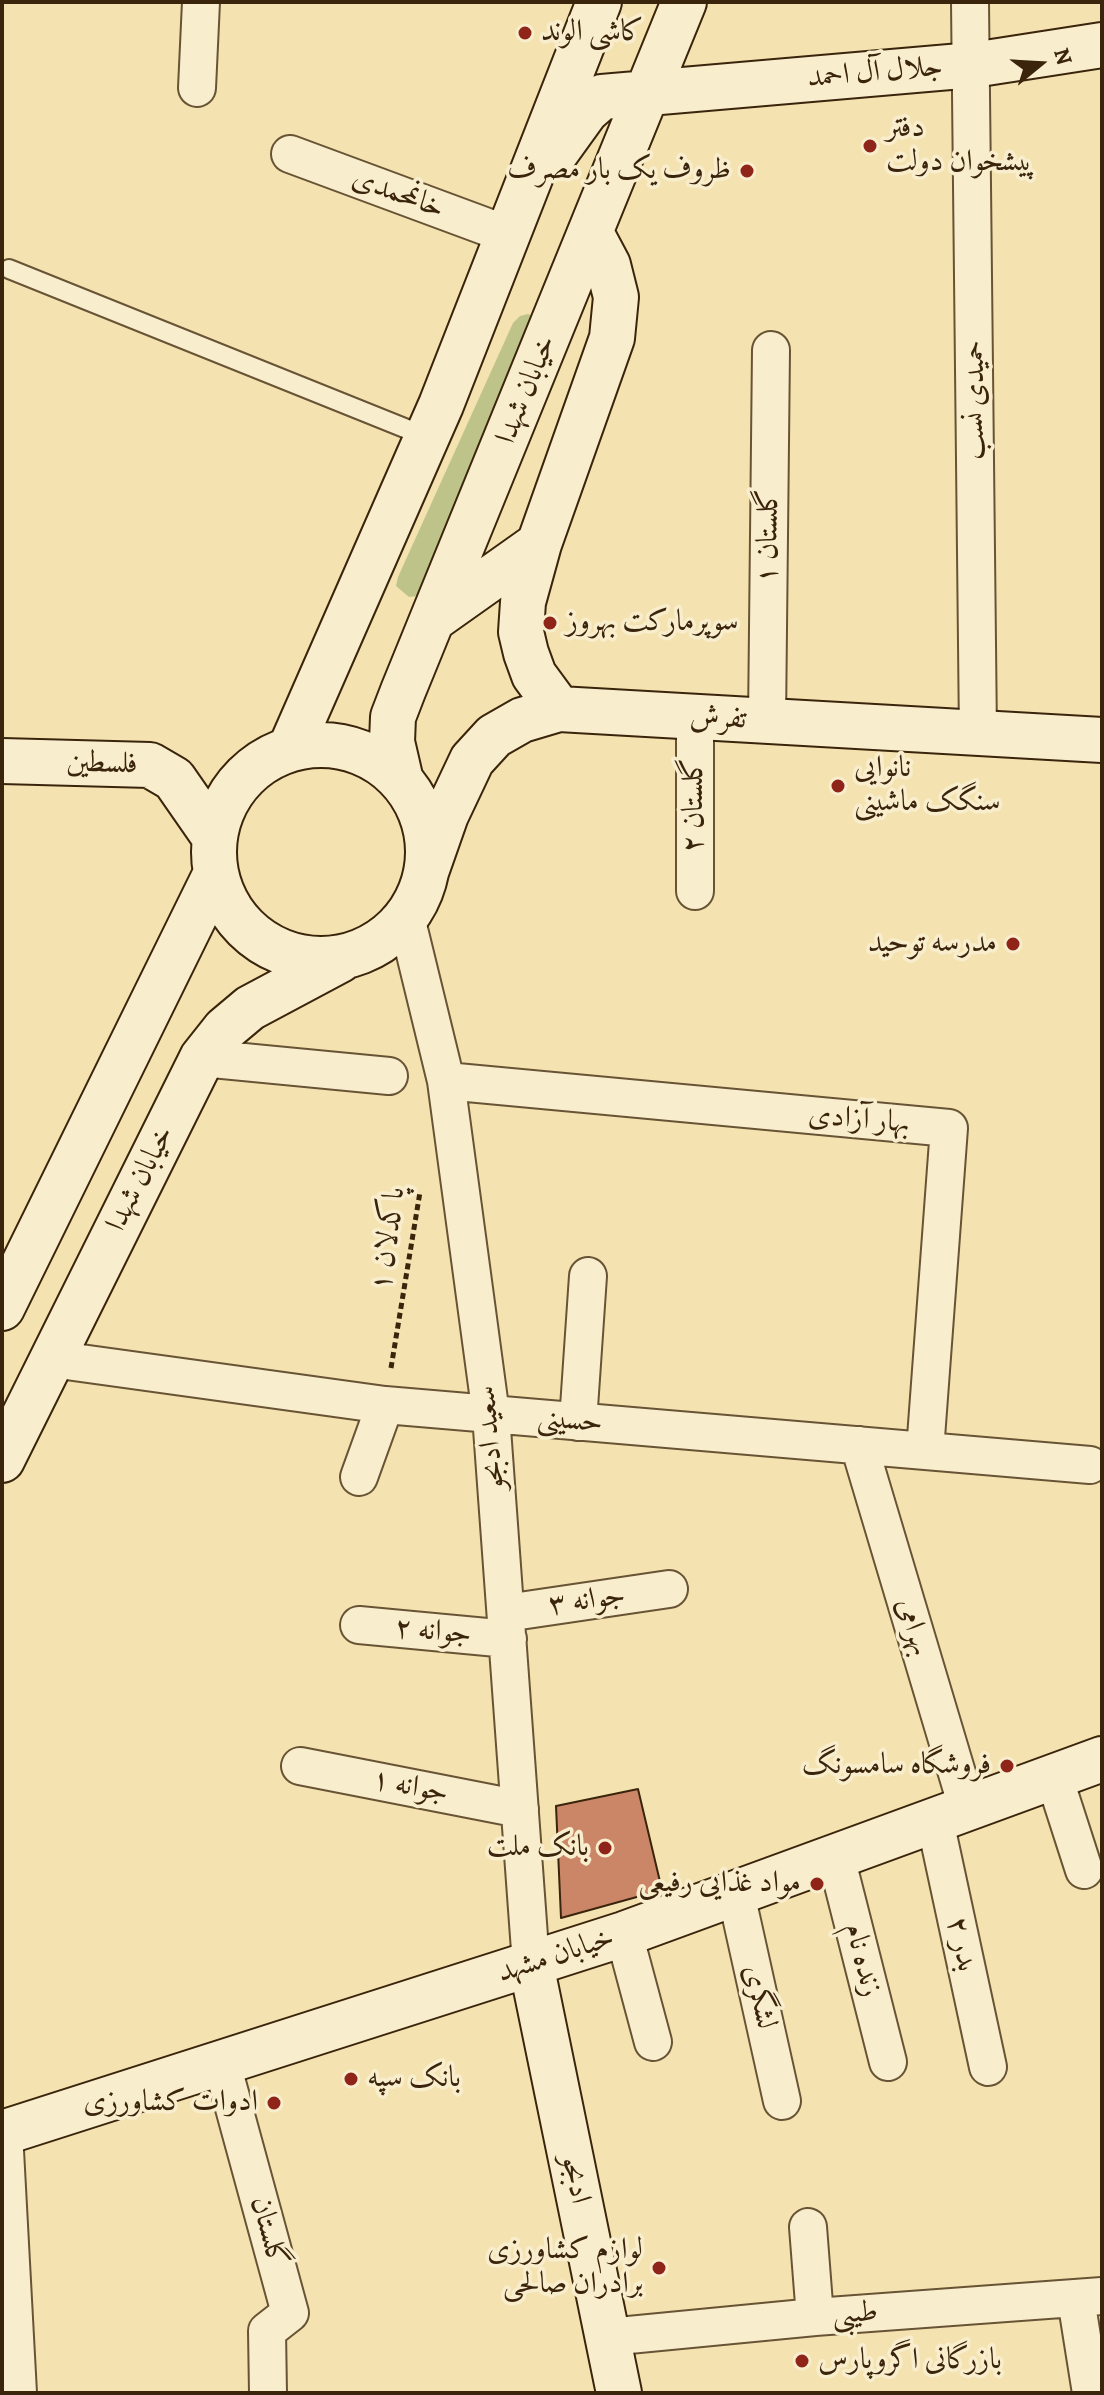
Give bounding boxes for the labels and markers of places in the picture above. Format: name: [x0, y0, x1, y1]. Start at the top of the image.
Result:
place label: کاشی الوند: [541, 15, 644, 51]
marker: کاشی الوند: [516, 24, 534, 42]
place label: دفتر پیشخوان دولت: [886, 111, 1035, 182]
marker: دفتر پیشخوان دولت: [861, 137, 879, 155]
place label: ظروف یک بار مصرف: [507, 153, 731, 189]
marker: ظروف یک بار مصرف: [738, 162, 756, 180]
place label: سوپرمارکت بهروز: [566, 605, 739, 641]
marker: سوپرمارکت بهروز: [541, 614, 559, 632]
place label: نانوایی سنگک ماشینی: [854, 751, 1001, 822]
marker: نانوایی سنگک ماشینی: [829, 777, 847, 795]
place label: مدرسه توحید: [868, 926, 997, 962]
marker: مدرسه توحید: [1004, 935, 1022, 953]
place label: فروشگاه سامسونگ: [802, 1748, 991, 1784]
marker: فروشگاه سامسونگ: [998, 1757, 1016, 1775]
place label: بانک ملت: [487, 1830, 589, 1866]
marker: بانک ملت: [596, 1839, 614, 1857]
place label: مواد غذایی رفیعی: [638, 1866, 801, 1902]
marker: مواد غذایی رفیعی: [808, 1875, 826, 1893]
place label: بانک سپه: [367, 2061, 461, 2097]
marker: بانک سپه: [342, 2070, 360, 2088]
place label: ادوات کشاورزی: [83, 2085, 258, 2121]
marker: ادوات کشاورزی: [265, 2094, 283, 2112]
place label: لوازم کشاورزی برادران صالحی: [487, 2233, 643, 2304]
marker: لوازم کشاورزی برادران صالحی: [650, 2259, 668, 2277]
place label: بازرگانی اگروپارس: [818, 2343, 1002, 2379]
marker: بازرگانی اگروپارس: [793, 2352, 811, 2370]

